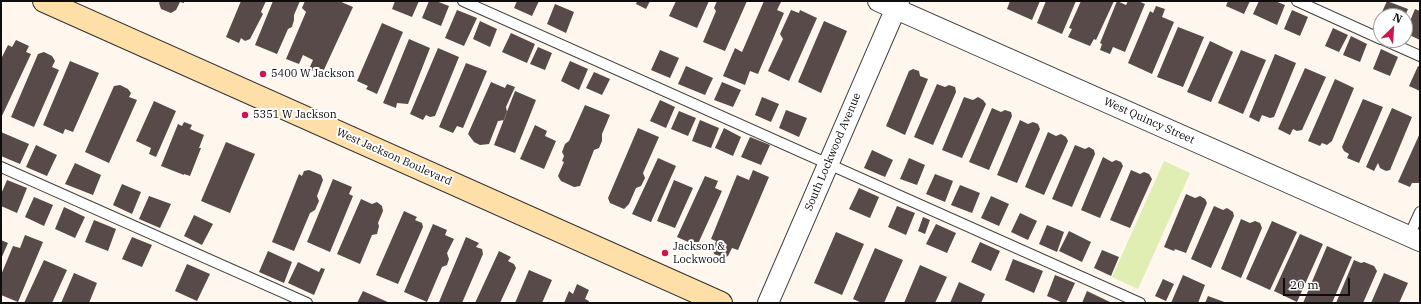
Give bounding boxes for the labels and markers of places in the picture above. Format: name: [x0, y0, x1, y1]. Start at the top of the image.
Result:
place label: 5400 W Jackson: [271, 67, 355, 81]
marker: 5400 W Jackson: [258, 69, 268, 79]
place label: 5351 W Jackson: [253, 108, 337, 122]
marker: 5351 W Jackson: [240, 110, 250, 120]
place label: Jackson & Lockwood: [673, 240, 726, 266]
marker: Jackson & Lockwood: [660, 248, 670, 258]

